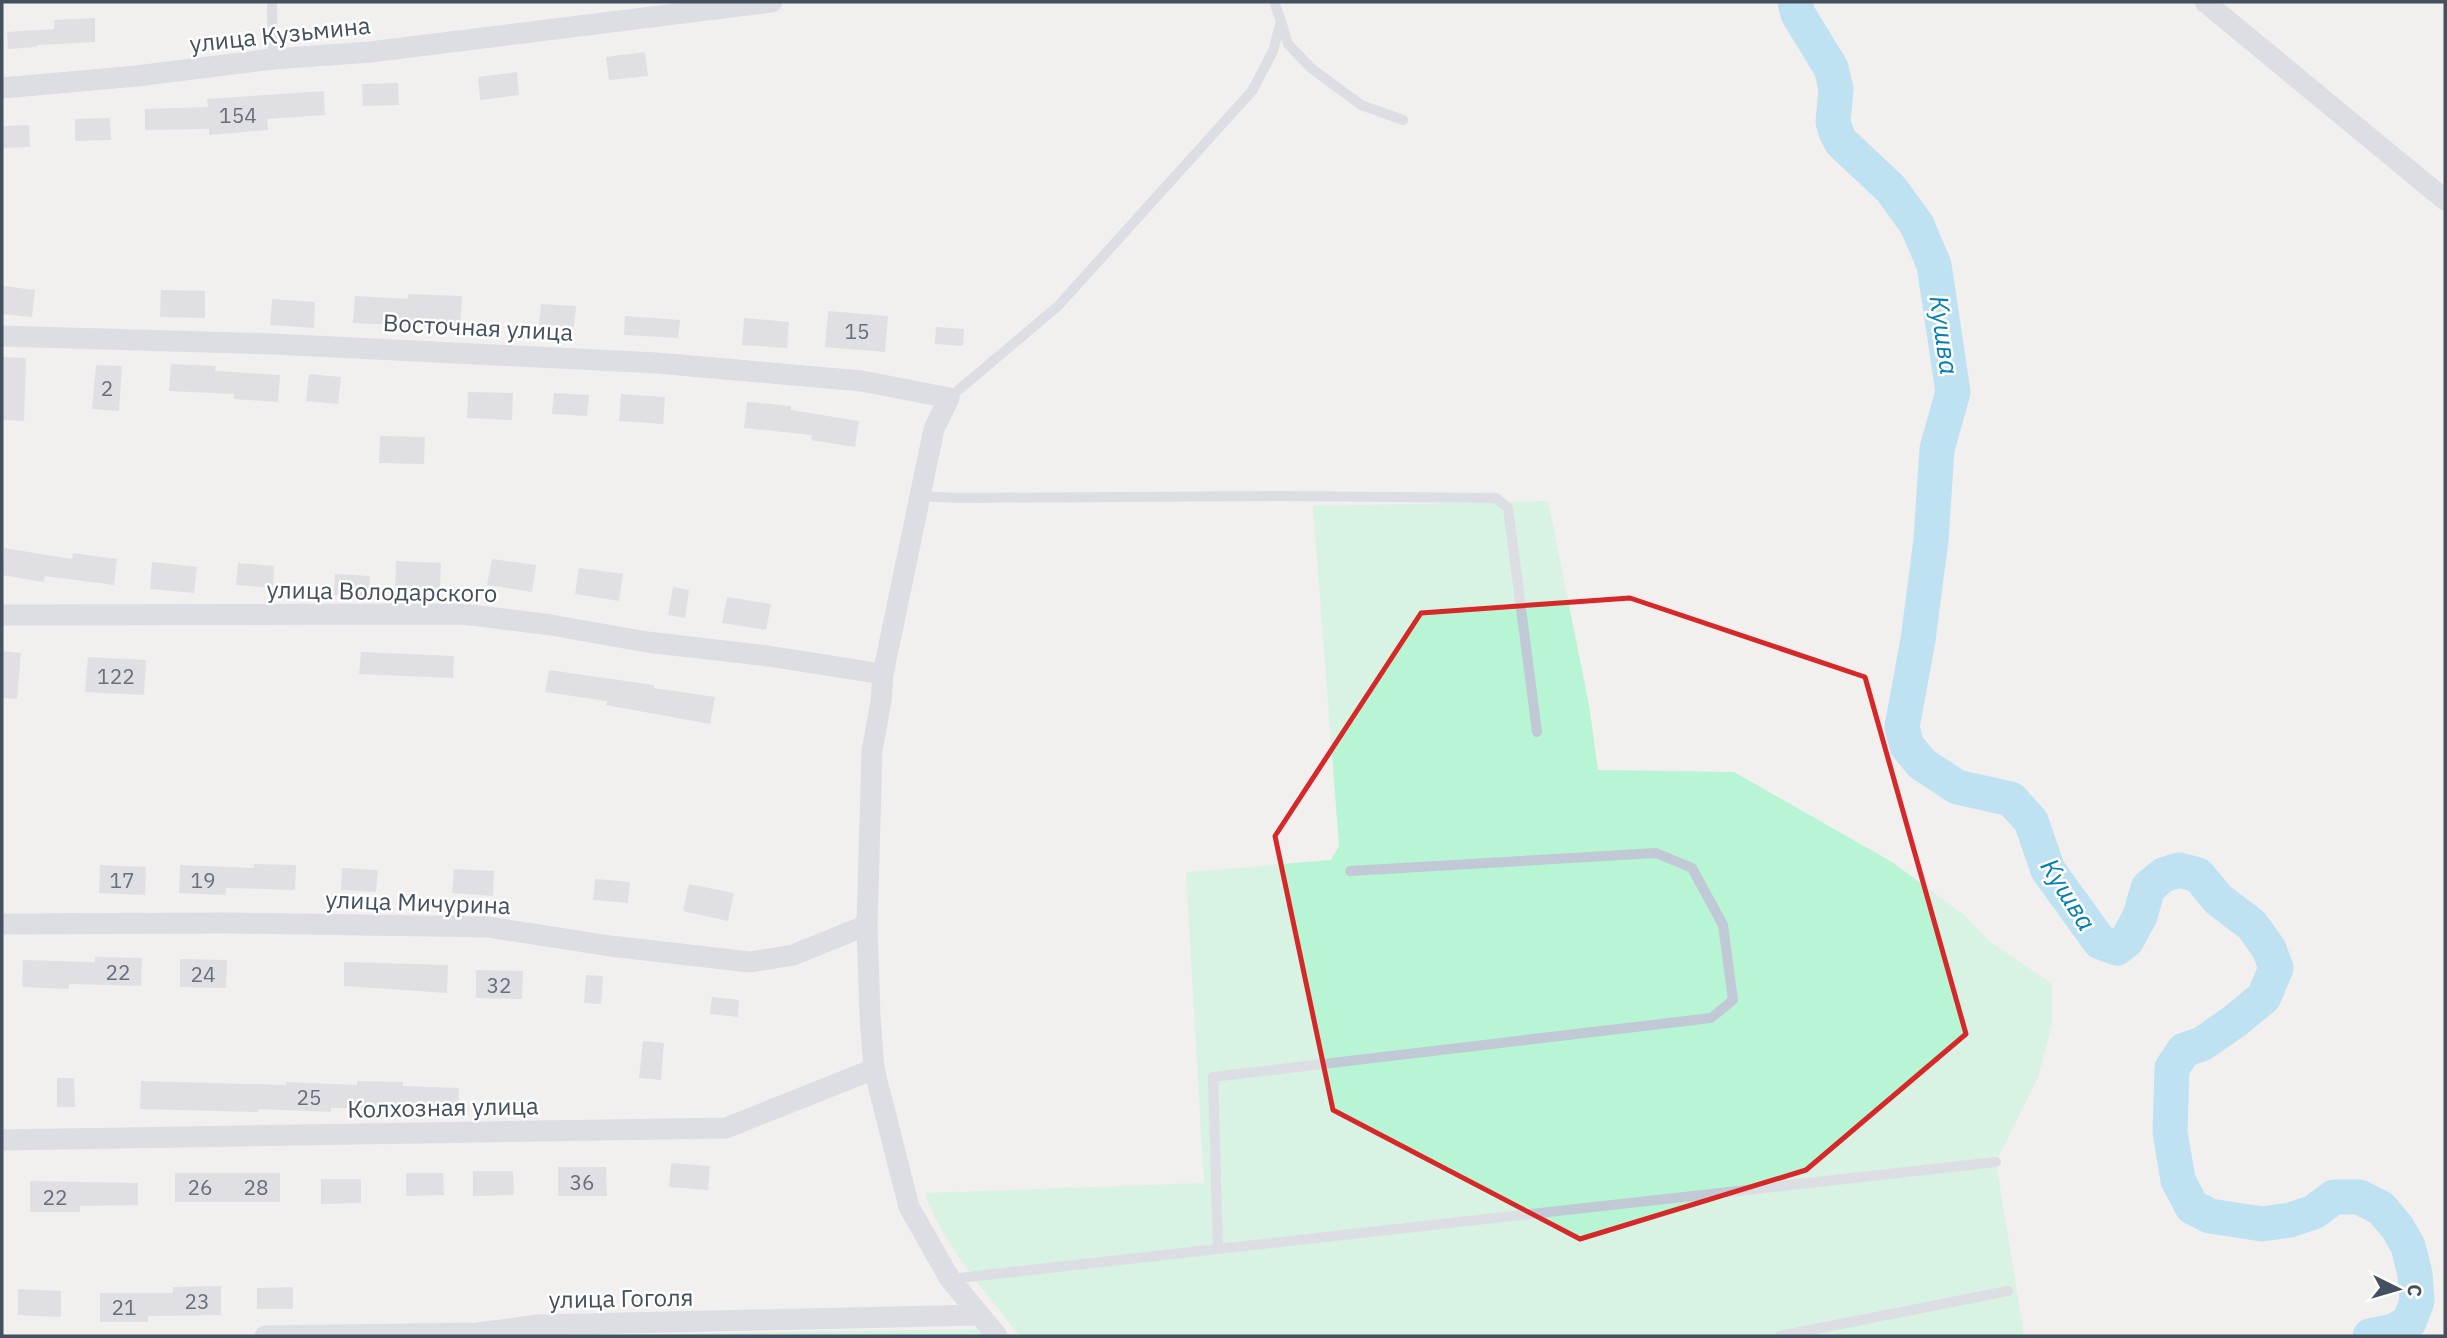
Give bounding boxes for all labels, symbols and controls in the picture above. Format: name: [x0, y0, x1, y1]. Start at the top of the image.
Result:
street label: улица Кузьмина: [188, 9, 372, 59]
house number: 154: [219, 101, 257, 129]
water label: Кушва: [1923, 293, 1967, 377]
street label: Восточная улица: [382, 306, 574, 348]
house number: 15: [844, 317, 870, 345]
house number: 2: [101, 374, 113, 402]
street label: улица Володарского: [266, 573, 498, 609]
house number: 122: [97, 662, 135, 690]
water label: Кушва: [2034, 851, 2104, 937]
house number: 17: [109, 866, 135, 894]
house number: 19: [190, 866, 216, 894]
street label: улица Мичурина: [325, 883, 511, 921]
house number: 22: [105, 958, 131, 986]
house number: 24: [190, 960, 216, 988]
house number: 32: [486, 971, 512, 999]
house number: 25: [296, 1083, 322, 1111]
street label: Колхозная улица: [347, 1089, 539, 1125]
house number: 36: [569, 1168, 595, 1196]
house number: 26: [187, 1173, 213, 1201]
house number: 28: [243, 1173, 269, 1201]
house number: 22: [42, 1183, 68, 1211]
north arrow: [2363, 1254, 2433, 1324]
street label: улица Гоголя: [548, 1281, 694, 1315]
text: С: [2402, 1283, 2427, 1298]
house number: 23: [184, 1287, 210, 1315]
house number: 21: [111, 1293, 137, 1321]

